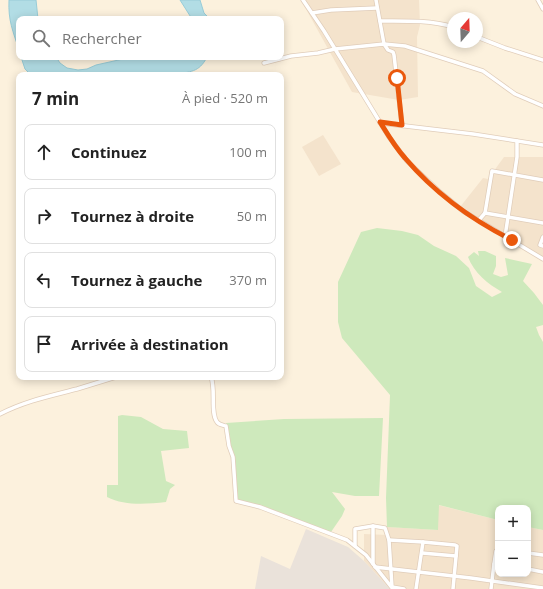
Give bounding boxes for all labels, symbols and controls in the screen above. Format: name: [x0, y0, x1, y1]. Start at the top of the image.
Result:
north arrow: [447, 12, 483, 48]
search box: [16, 16, 284, 60]
icon: search: [30, 27, 52, 49]
text: Rechercher: [62, 28, 142, 48]
route start: [388, 69, 406, 87]
text: 7 min: [32, 87, 79, 110]
text: À pied · 520 m: [182, 89, 268, 107]
icon: ahead: [33, 141, 55, 163]
text: Continuez: [71, 142, 147, 162]
text: 100 m: [229, 143, 267, 161]
icon: right: [33, 205, 55, 227]
text: Tournez à droite: [71, 206, 194, 226]
text: 50 m: [237, 207, 267, 225]
route end: [503, 231, 521, 249]
icon: left: [33, 269, 55, 291]
text: Tournez à gauche: [71, 270, 202, 290]
text: 370 m: [229, 271, 267, 289]
icon: arrive: [33, 333, 55, 355]
text: Arrivée à destination: [71, 334, 229, 354]
map controls: [495, 505, 531, 577]
button: +: [495, 505, 531, 541]
button: −: [495, 541, 531, 577]

